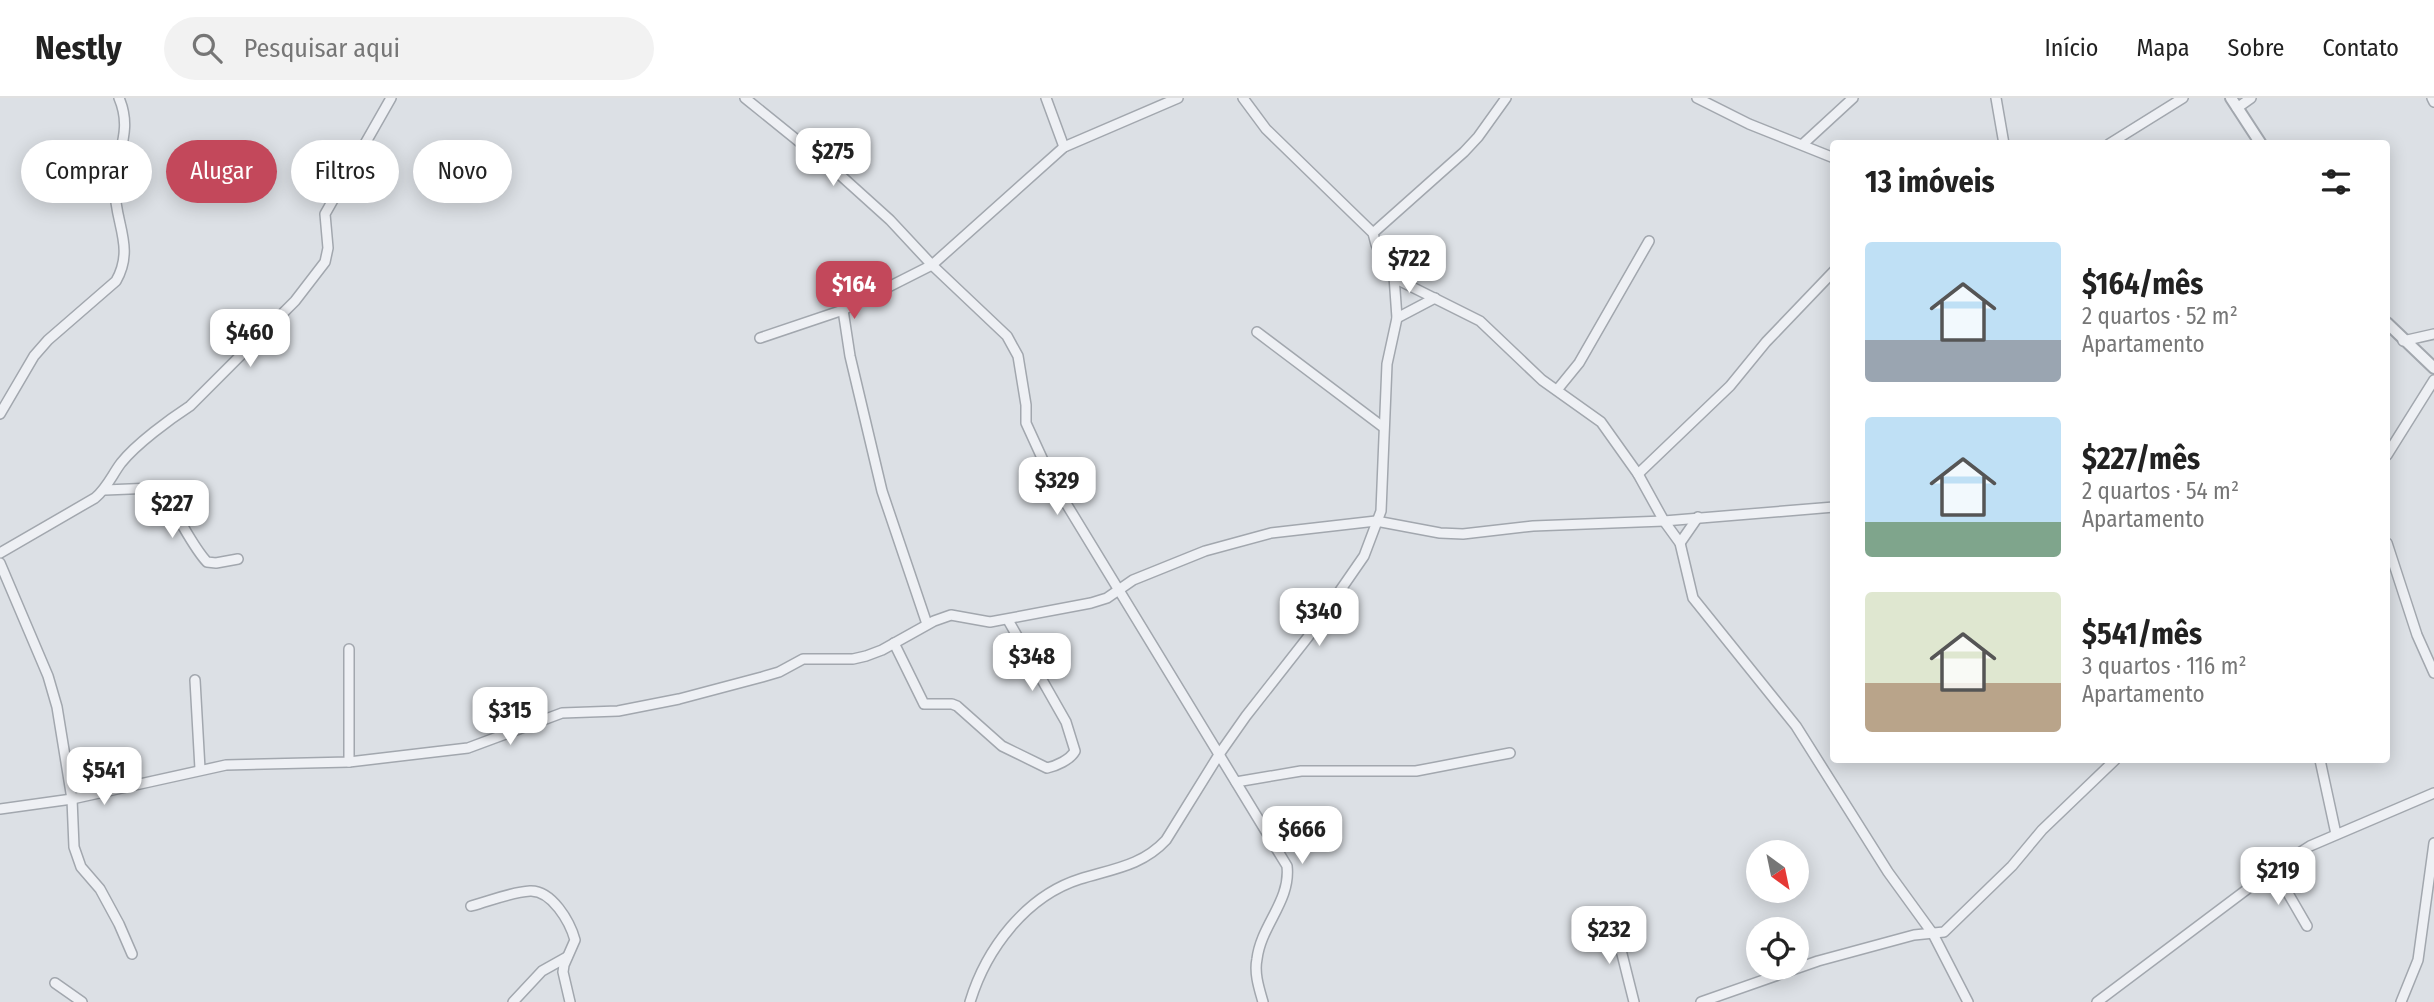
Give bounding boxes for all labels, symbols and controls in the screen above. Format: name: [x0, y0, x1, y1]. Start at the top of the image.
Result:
search box: [164, 17, 654, 80]
text: Nestly: [35, 28, 122, 68]
icon: search: [188, 29, 226, 67]
text: Pesquisar aqui: [244, 33, 400, 64]
text: Início: [2045, 34, 2098, 62]
text: Mapa: [2136, 34, 2190, 62]
text: Sobre: [2228, 34, 2284, 62]
text: Contato: [2322, 34, 2399, 62]
pin: $275: [792, 129, 874, 188]
text: $275: [812, 137, 854, 165]
chip: Comprar: [21, 140, 152, 203]
chip: Alugar: [166, 140, 277, 203]
chip: Filtros: [291, 140, 399, 203]
chip: Novo: [413, 140, 512, 203]
icon: filters: [2317, 163, 2355, 201]
text: 13 imóveis: [1865, 164, 1995, 200]
pin: $722: [1368, 236, 1450, 295]
text: $722: [1388, 244, 1430, 272]
pin: $164: [813, 262, 895, 321]
text: $164/mês: [2082, 266, 2203, 302]
text: $164: [832, 270, 876, 298]
icon: home: [1921, 270, 2005, 354]
text: 2 quartos · 52 m²: [2082, 302, 2238, 330]
pin: $460: [209, 310, 291, 369]
text: $460: [226, 318, 274, 346]
text: Apartamento: [2082, 330, 2205, 358]
text: $227/mês: [2082, 441, 2200, 477]
icon: home: [1921, 445, 2005, 529]
pin: $329: [1016, 458, 1098, 517]
text: $329: [1035, 466, 1079, 494]
text: 2 quartos · 54 m²: [2082, 477, 2239, 505]
pin: $227: [131, 480, 213, 540]
text: $227: [151, 489, 193, 517]
text: Apartamento: [2082, 505, 2205, 533]
pin: $340: [1278, 588, 1360, 648]
text: $340: [1296, 597, 1342, 625]
text: $541/mês: [2082, 616, 2202, 652]
icon: home: [1921, 620, 2005, 704]
pin: $348: [991, 634, 1073, 693]
text: $348: [1009, 642, 1055, 670]
text: 3 quartos · 116 m²: [2082, 652, 2247, 680]
text: Apartamento: [2082, 680, 2205, 708]
pin: $315: [469, 688, 551, 747]
text: $315: [489, 696, 531, 724]
pin: $541: [63, 748, 145, 807]
text: $541: [83, 756, 125, 784]
pin: $666: [1261, 806, 1343, 866]
text: $666: [1278, 815, 1326, 843]
north arrow: [1746, 840, 1810, 903]
map controls: [1746, 840, 1809, 980]
pin: $219: [2237, 848, 2319, 907]
text: $219: [2256, 856, 2300, 884]
pin: $232: [1568, 906, 1650, 966]
text: $232: [1587, 915, 1631, 943]
button: locate: [1746, 917, 1809, 980]

